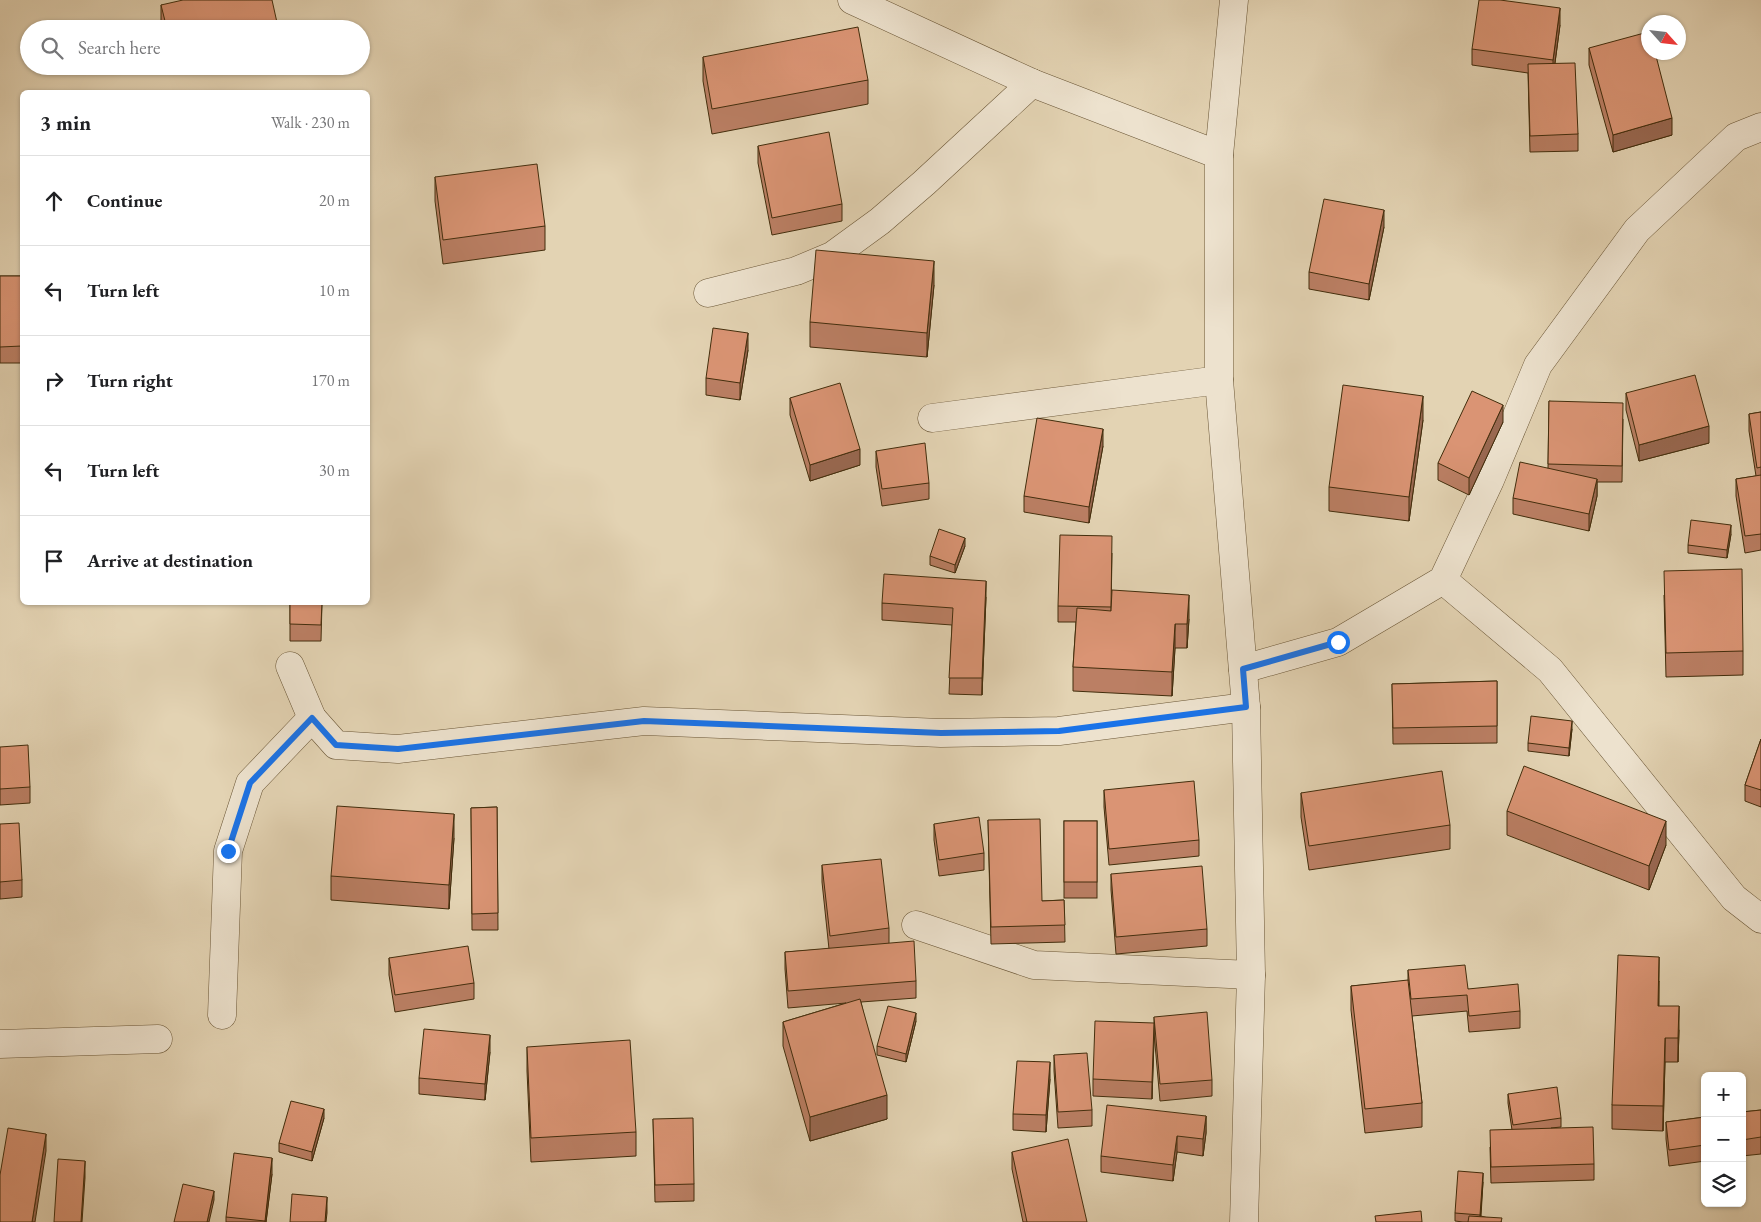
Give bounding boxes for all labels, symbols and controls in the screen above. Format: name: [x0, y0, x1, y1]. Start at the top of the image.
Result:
north arrow: [1641, 15, 1686, 60]
search box: [20, 20, 370, 75]
icon: search: [38, 34, 66, 62]
text: Search here: [78, 35, 160, 60]
text: 3 min: [40, 109, 91, 136]
text: Walk · 230 m: [271, 112, 350, 133]
icon: ahead: [40, 187, 68, 215]
text: Continue: [87, 188, 162, 213]
text: 20 m: [319, 190, 350, 211]
icon: left: [40, 277, 68, 305]
text: Turn left: [87, 278, 159, 303]
text: 10 m: [319, 280, 350, 301]
icon: right: [40, 367, 68, 395]
text: Turn right: [87, 368, 173, 393]
text: 170 m: [311, 370, 350, 391]
icon: left: [40, 457, 68, 485]
text: Turn left: [87, 458, 159, 483]
text: 30 m: [319, 460, 350, 481]
icon: arrive: [40, 547, 68, 575]
text: Arrive at destination: [87, 548, 253, 573]
route start: [1327, 631, 1350, 654]
route end: [217, 840, 240, 863]
map controls: [1701, 1072, 1746, 1207]
button: +: [1701, 1072, 1746, 1117]
button: −: [1701, 1117, 1746, 1162]
button: layers: [1701, 1162, 1746, 1207]

